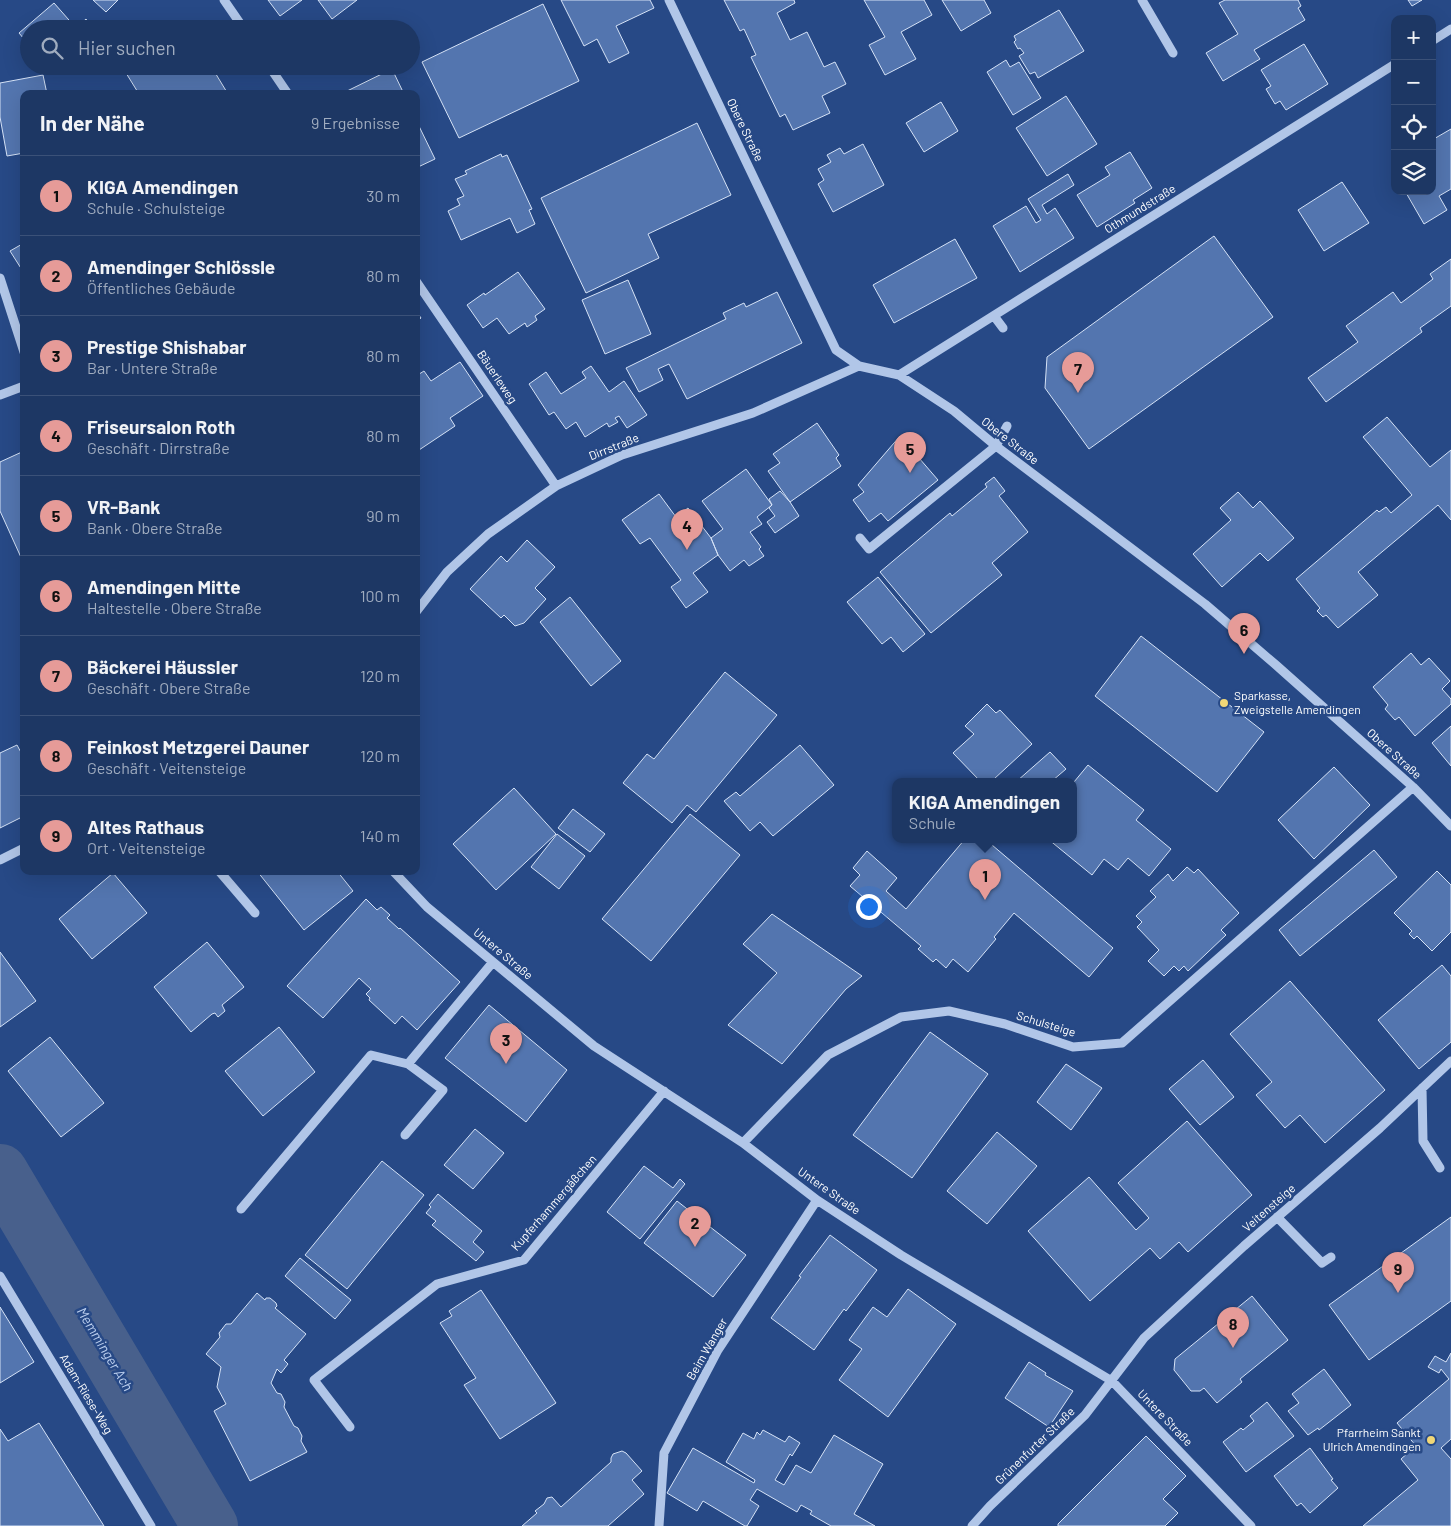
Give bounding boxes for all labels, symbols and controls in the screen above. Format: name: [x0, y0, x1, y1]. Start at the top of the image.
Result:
map controls: [1391, 15, 1436, 195]
button: +: [1391, 15, 1436, 60]
search box: [20, 20, 420, 75]
icon: search: [38, 34, 66, 62]
text: Hier suchen: [78, 36, 176, 59]
button: −: [1391, 60, 1436, 105]
street label: Obere Straße: [725, 96, 767, 163]
button: locate: [1391, 105, 1436, 150]
text: In der Nähe: [40, 110, 145, 135]
text: 9 Ergebnisse: [311, 113, 400, 132]
button: layers: [1391, 150, 1436, 195]
text: KIGA Amendingen: [87, 175, 238, 198]
street label: Othmundstraße: [1101, 181, 1178, 236]
text: 1: [53, 186, 59, 205]
text: 30 m: [366, 186, 400, 205]
text: Schule · Schulsteige: [87, 198, 225, 217]
text: Amendinger Schlössle: [87, 255, 275, 278]
text: 2: [52, 266, 60, 285]
text: 80 m: [366, 266, 400, 285]
text: Öffentliches Gebäude: [87, 278, 236, 297]
text: Prestige Shishabar: [87, 335, 247, 358]
text: 3: [52, 346, 60, 365]
text: 80 m: [366, 346, 400, 365]
street label: Bäuerleweg: [475, 347, 521, 406]
pin: 7: [1062, 352, 1094, 393]
text: Bar · Untere Straße: [87, 358, 218, 377]
street label: Obere Straße: [979, 414, 1042, 467]
text: Friseursalon Roth: [87, 415, 235, 438]
text: 4: [51, 426, 61, 445]
text: 80 m: [366, 426, 400, 445]
street label: Dirrstraße: [586, 430, 641, 462]
pin: 5: [894, 432, 926, 473]
text: Geschäft · Dirrstraße: [87, 438, 230, 457]
text: VR-Bank: [87, 495, 160, 518]
text: 5: [52, 506, 60, 525]
text: 90 m: [366, 506, 400, 525]
pin: 4: [671, 509, 703, 550]
text: Bank · Obere Straße: [87, 518, 223, 537]
text: Amendingen Mitte: [87, 575, 241, 598]
text: 6: [52, 586, 60, 605]
text: 100 m: [360, 586, 400, 605]
text: Haltestelle · Obere Straße: [87, 598, 262, 617]
pin: 6: [1228, 613, 1260, 654]
text: Bäckerei Häussler: [87, 655, 238, 678]
text: 7: [52, 666, 60, 685]
text: 120 m: [360, 666, 400, 685]
text: Geschäft · Obere Straße: [87, 678, 250, 697]
place label: Sparkasse, Zweigstelle Amendingen: [1234, 688, 1361, 716]
marker: Sparkasse, Zweigstelle Amendingen: [1218, 697, 1230, 709]
street label: Obere Straße: [1365, 725, 1425, 781]
text: Feinkost Metzgerei Dauner: [87, 735, 309, 758]
text: 8: [52, 746, 60, 765]
text: 120 m: [360, 746, 400, 765]
text: Geschäft · Veitensteige: [87, 758, 246, 777]
popup: [892, 778, 1077, 843]
text: KIGA Amendingen: [909, 790, 1060, 813]
text: Schule: [909, 813, 956, 832]
text: Altes Rathaus: [87, 815, 204, 838]
text: 9: [52, 826, 60, 845]
text: 140 m: [360, 826, 400, 845]
text: Ort · Veitensteige: [87, 838, 206, 857]
pin: 1: [969, 859, 1001, 900]
your location: [856, 894, 882, 920]
street label: Untere Straße: [471, 924, 536, 982]
street label: Schulsteige: [1015, 1007, 1078, 1039]
pin: 3: [490, 1023, 522, 1064]
street label: Kupferhammergäßchen: [508, 1152, 599, 1253]
street label: Untere Straße: [796, 1164, 863, 1217]
street label: Veitensteige: [1239, 1181, 1298, 1234]
pin: 2: [679, 1206, 711, 1247]
pin: 9: [1382, 1252, 1414, 1293]
water label: Memminger Ach: [74, 1304, 137, 1394]
pin: 8: [1217, 1307, 1249, 1348]
street label: Beim Wanger: [683, 1315, 730, 1382]
street label: Adam-Riese-Weg: [57, 1351, 116, 1436]
street label: Untere Straße: [1135, 1386, 1196, 1448]
street label: Grünenfurter Straße: [992, 1404, 1077, 1487]
place label: Pfarrheim Sankt Ulrich Amendingen: [1323, 1425, 1421, 1453]
marker: Pfarrheim Sankt Ulrich Amendingen: [1425, 1434, 1437, 1446]

